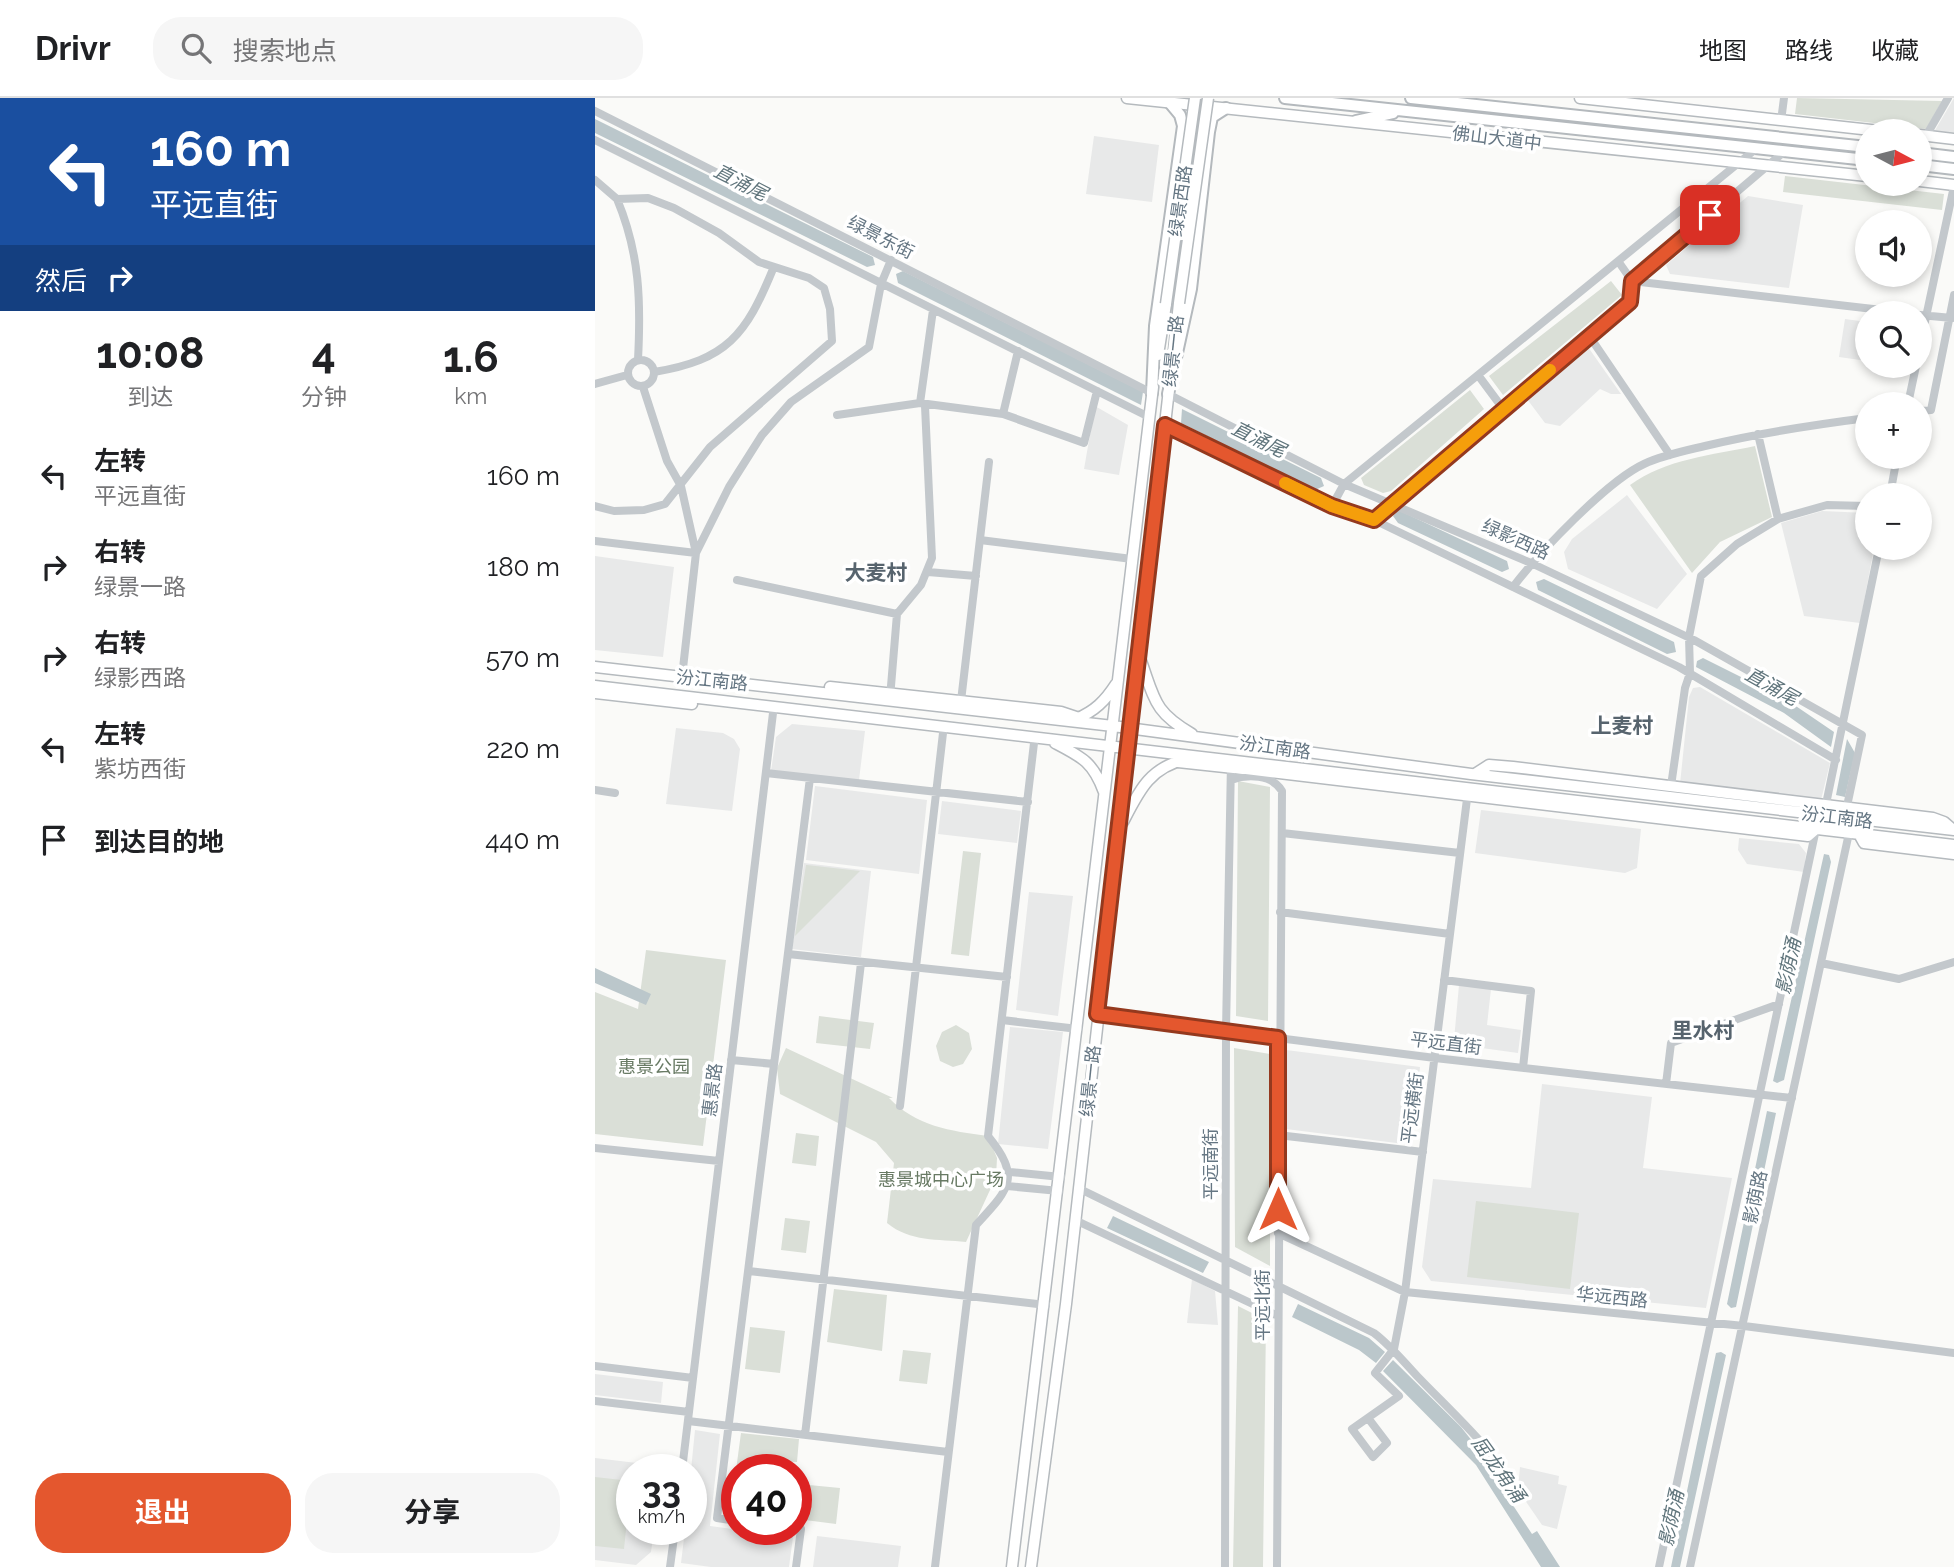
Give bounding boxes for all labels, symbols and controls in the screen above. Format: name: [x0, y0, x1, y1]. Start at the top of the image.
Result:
search box: [153, 17, 643, 80]
text: Drivr: [35, 29, 111, 68]
icon: search: [177, 29, 215, 67]
text: 搜索地点: [233, 36, 337, 66]
text: 地图: [1699, 36, 1747, 65]
text: 路线: [1785, 36, 1833, 65]
text: 收藏: [1871, 36, 1919, 65]
north arrow: [1855, 119, 1932, 196]
map controls: [1855, 119, 1932, 560]
text: 160 m: [150, 120, 291, 177]
street label: 佛山大道中: [1451, 122, 1543, 154]
icon: left: [35, 126, 126, 217]
water label: 直涌尾: [711, 159, 773, 206]
street label: 绿景西路: [1165, 164, 1195, 238]
pin: [1680, 185, 1740, 245]
text: 平远直街: [150, 186, 278, 223]
icon: arrive: [1691, 196, 1729, 234]
button: sound: [1855, 210, 1932, 287]
street label: 绿景东街: [844, 211, 918, 263]
icon: right: [101, 259, 139, 297]
text: 然后: [35, 266, 87, 296]
button: search: [1855, 301, 1932, 378]
street label: 绿景一路: [1159, 314, 1187, 388]
text: 10:08: [96, 329, 204, 378]
text: 4: [312, 329, 336, 378]
text: 1.6: [443, 333, 499, 382]
text: km: [454, 382, 487, 409]
text: 到达: [127, 383, 173, 410]
text: 分钟: [301, 383, 347, 410]
button: +: [1855, 392, 1932, 469]
water label: 直涌尾: [1229, 417, 1291, 462]
text: 左转: [94, 446, 146, 476]
icon: left: [35, 457, 73, 495]
text: 160 m: [487, 461, 560, 491]
text: 平远直街: [94, 482, 186, 509]
button: −: [1855, 483, 1932, 560]
street label: 绿影西路: [1479, 515, 1553, 563]
text: 右转: [94, 537, 146, 567]
icon: right: [35, 548, 73, 586]
text: 180 m: [487, 552, 560, 582]
district label: 大麦村: [845, 560, 908, 585]
text: 绿景一路: [94, 573, 186, 600]
text: 右转: [94, 628, 146, 658]
icon: right: [35, 639, 73, 677]
text: 570 m: [486, 643, 560, 673]
water label: 直涌尾: [1742, 663, 1804, 710]
text: 绿影西路: [94, 664, 186, 691]
street label: 汾江南路: [675, 666, 749, 694]
district label: 上麦村: [1591, 713, 1654, 738]
text: 左转: [94, 719, 146, 749]
icon: left: [35, 730, 73, 768]
street label: 汾江南路: [1238, 732, 1312, 762]
text: 220 m: [486, 734, 560, 764]
text: 紫坊西街: [94, 755, 186, 782]
street label: 汾江南路: [1800, 802, 1874, 832]
icon: arrive: [35, 821, 73, 859]
text: 440 m: [485, 825, 560, 855]
text: 到达目的地: [94, 827, 224, 857]
water label: 影荫涌: [1771, 934, 1805, 996]
district label: 里水村: [1672, 1018, 1735, 1043]
street label: 平远直街: [1409, 1028, 1483, 1058]
street label: 绿景一路: [1076, 1044, 1104, 1118]
park label: 惠景公园: [618, 1056, 690, 1077]
street label: 惠景路: [698, 1062, 726, 1118]
street label: 平远横街: [1397, 1071, 1427, 1145]
street label: 平远南街: [1200, 1128, 1221, 1200]
street label: 影荫路: [1739, 1168, 1771, 1226]
park label: 惠景城中心广场: [878, 1169, 1004, 1190]
position arrow: [1241, 1172, 1315, 1246]
street label: 平远北街: [1252, 1269, 1273, 1341]
street label: 华远西路: [1575, 1283, 1649, 1311]
water label: 屈龙角涌: [1468, 1432, 1531, 1508]
speed limit sign: 40: [721, 1454, 812, 1545]
text: 33: [642, 1470, 681, 1511]
button: 退出: [35, 1473, 291, 1553]
button: 分享: [305, 1473, 560, 1553]
water label: 影荫涌: [1654, 1486, 1688, 1548]
text: km/h: [638, 1506, 685, 1527]

